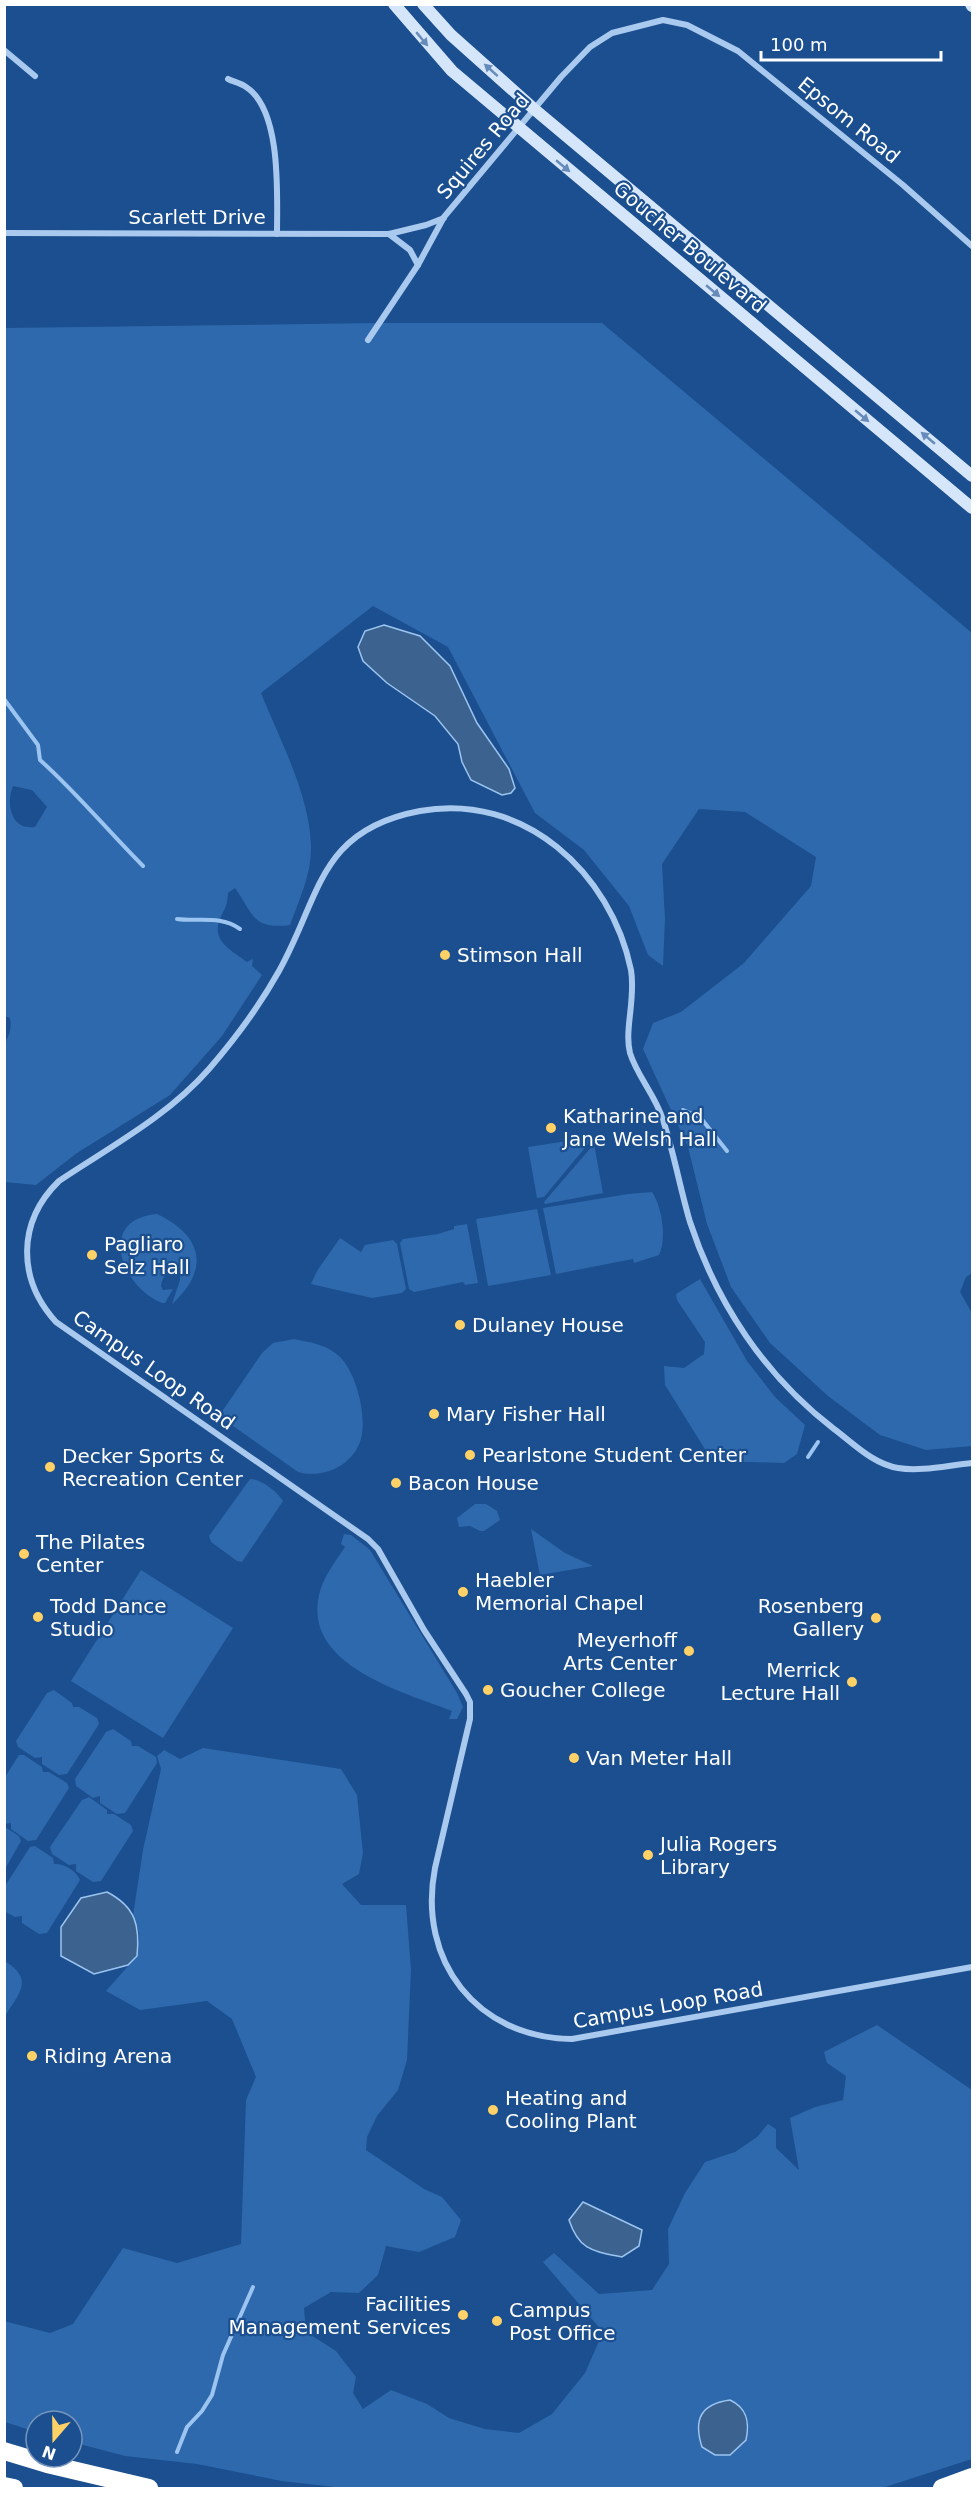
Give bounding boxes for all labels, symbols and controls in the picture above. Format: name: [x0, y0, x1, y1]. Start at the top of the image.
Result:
scale bar: [761, 24, 941, 62]
one-way arrow: [415, 31, 428, 46]
text: 100 m: [770, 34, 828, 55]
one-way arrow: [484, 64, 499, 77]
street label: Epsom Road: [793, 72, 905, 168]
street label: Squires Road: [432, 88, 534, 204]
one-way arrow: [555, 160, 571, 173]
street label: Goucher Boulevard: [609, 176, 771, 318]
street label: Scarlett Drive: [128, 205, 266, 229]
one-way arrow: [705, 285, 721, 298]
one-way arrow: [854, 410, 870, 423]
one-way arrow: [920, 432, 936, 445]
place label: Stimson Hall: [457, 943, 583, 967]
marker: Stimson Hall: [438, 948, 452, 962]
place label: Katharine and Jane Welsh Hall: [561, 1104, 717, 1151]
marker: Katharine and Jane Welsh Hall: [544, 1121, 558, 1135]
place label: Pagliaro Selz Hall: [104, 1232, 190, 1279]
marker: Pagliaro Selz Hall: [85, 1248, 99, 1262]
street label: Campus Loop Road: [68, 1305, 240, 1435]
place label: Dulaney House: [472, 1313, 624, 1337]
marker: Dulaney House: [453, 1318, 467, 1332]
place label: Mary Fisher Hall: [446, 1402, 606, 1426]
marker: Mary Fisher Hall: [427, 1407, 441, 1421]
place label: Pearlstone Student Center: [482, 1443, 747, 1467]
place label: Decker Sports & Recreation Center: [62, 1444, 243, 1491]
marker: Pearlstone Student Center: [463, 1448, 477, 1462]
marker: Decker Sports & Recreation Center: [43, 1460, 57, 1474]
place label: Bacon House: [408, 1471, 539, 1495]
marker: Bacon House: [389, 1476, 403, 1490]
place label: The Pilates Center: [35, 1530, 145, 1577]
marker: The Pilates Center: [17, 1547, 31, 1561]
place label: Haebler Memorial Chapel: [475, 1568, 644, 1615]
marker: Haebler Memorial Chapel: [456, 1585, 470, 1599]
place label: Todd Dance Studio: [49, 1594, 166, 1641]
place label: Rosenberg Gallery: [758, 1594, 864, 1641]
marker: Todd Dance Studio: [31, 1610, 45, 1624]
marker: Rosenberg Gallery: [869, 1611, 883, 1625]
place label: Meyerhoff Arts Center: [563, 1628, 678, 1675]
marker: Meyerhoff Arts Center: [682, 1644, 696, 1658]
place label: Merrick Lecture Hall: [721, 1658, 840, 1705]
marker: Merrick Lecture Hall: [845, 1675, 859, 1689]
place label: Goucher College: [500, 1678, 666, 1702]
marker: Goucher College: [481, 1683, 495, 1697]
place label: Van Meter Hall: [586, 1746, 732, 1770]
marker: Van Meter Hall: [567, 1751, 581, 1765]
place label: Julia Rogers Library: [658, 1832, 777, 1879]
marker: Julia Rogers Library: [641, 1848, 655, 1862]
street label: Campus Loop Road: [571, 1976, 765, 2034]
place label: Riding Arena: [44, 2044, 172, 2068]
marker: Riding Arena: [25, 2049, 39, 2063]
place label: Heating and Cooling Plant: [505, 2086, 637, 2133]
marker: Heating and Cooling Plant: [486, 2103, 500, 2117]
place label: Facilities Management Services: [229, 2292, 451, 2339]
place label: Campus Post Office: [509, 2298, 616, 2345]
marker: Facilities Management Services: [456, 2308, 470, 2322]
marker: Campus Post Office: [490, 2314, 504, 2328]
north arrow: [24, 2409, 84, 2469]
text: N: [39, 2441, 59, 2464]

